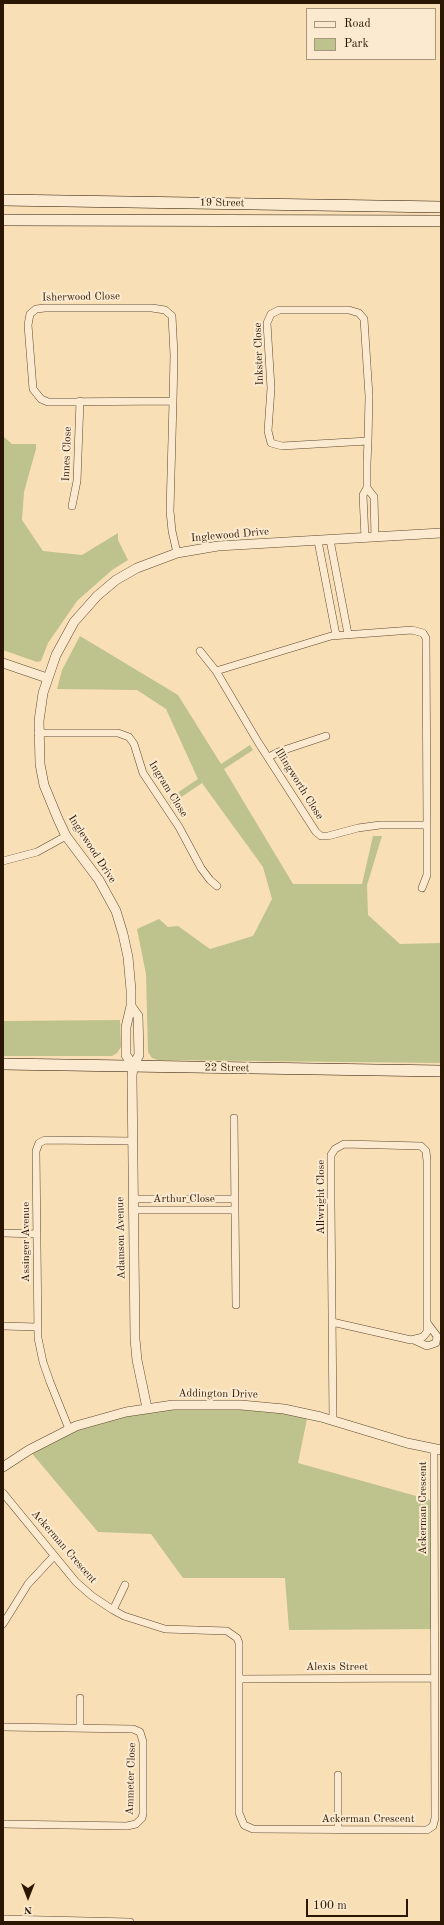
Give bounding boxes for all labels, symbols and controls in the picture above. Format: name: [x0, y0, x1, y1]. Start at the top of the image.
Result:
legend: [306, 8, 436, 60]
text: Road: [344, 18, 371, 30]
text: Park: [344, 38, 369, 50]
street label: 19 Street: [199, 196, 245, 210]
street label: Isherwood Close: [42, 290, 120, 304]
street label: Inkster Close: [251, 322, 267, 386]
street label: Innes Close: [59, 426, 75, 482]
street label: Inglewood Drive: [190, 525, 270, 545]
street label: Illingworth Close: [272, 746, 326, 822]
street label: Ingram Close: [146, 759, 190, 819]
street label: Inglewood Drive: [65, 813, 119, 885]
street label: 22 Street: [204, 1061, 250, 1075]
street label: Allwright Close: [314, 1160, 328, 1234]
street label: Arthur Close: [153, 1192, 215, 1206]
street label: Adamson Avenue: [114, 1197, 128, 1279]
street label: Assinger Avenue: [19, 1202, 33, 1282]
street label: Addington Drive: [178, 1387, 258, 1401]
street label: Ackerman Crescent: [416, 1461, 430, 1555]
street label: Ackerman Crescent: [28, 1508, 100, 1586]
street label: Alexis Street: [306, 1660, 368, 1674]
street label: Ammeter Close: [123, 1742, 139, 1816]
street label: Ackerman Crescent: [321, 1812, 415, 1826]
north arrow: [8, 1877, 48, 1917]
scale bar: [308, 1891, 410, 1917]
text: 100 m: [313, 1900, 347, 1912]
text: N: [24, 1904, 32, 1915]

